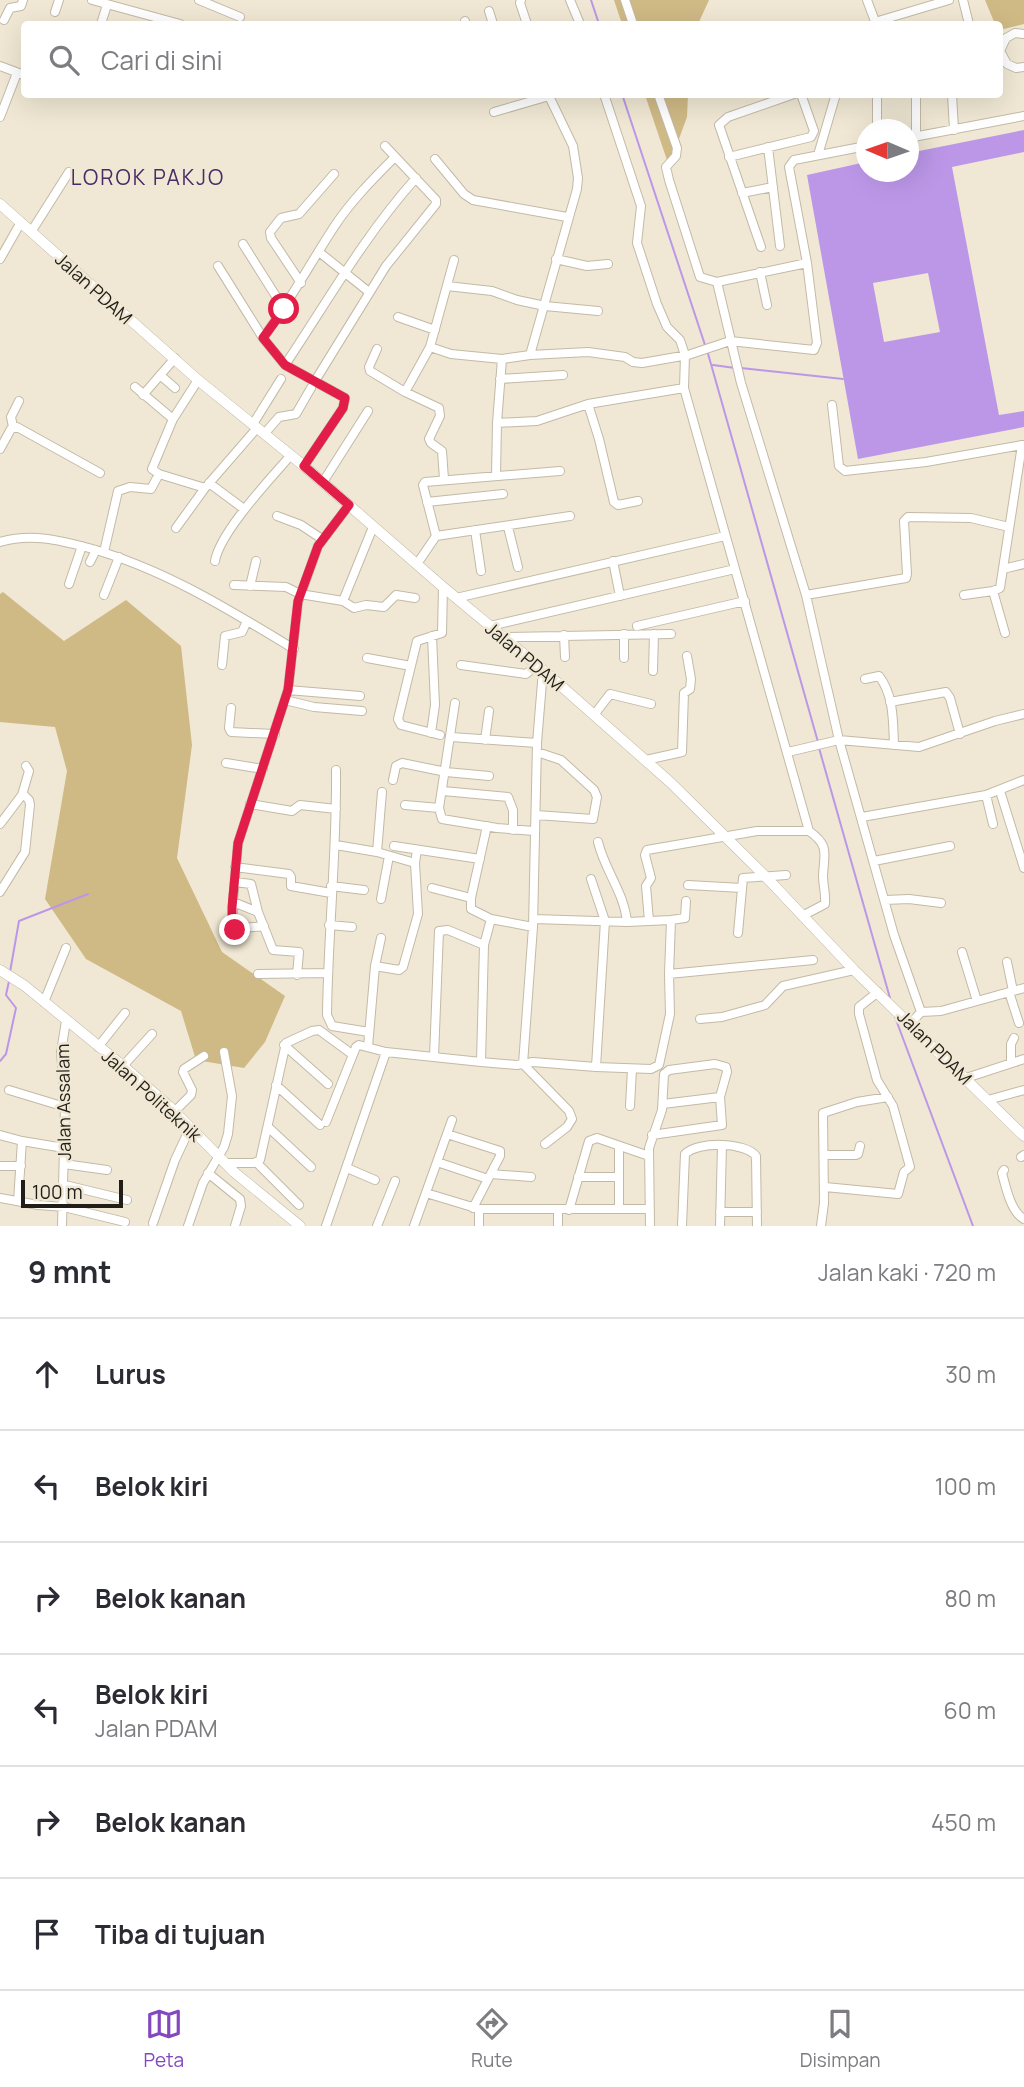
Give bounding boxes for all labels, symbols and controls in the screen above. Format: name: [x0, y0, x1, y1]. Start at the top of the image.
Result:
search box: [21, 21, 1003, 98]
icon: search: [45, 41, 83, 79]
text: Cari di sini: [101, 42, 223, 78]
north arrow: [856, 119, 919, 182]
district label: LOROK PAKJO: [71, 163, 225, 191]
street label: Jalan PDAM: [50, 247, 138, 329]
route start: [268, 293, 299, 324]
street label: Jalan PDAM: [481, 616, 569, 696]
route end: [219, 914, 250, 945]
street label: Jalan PDAM: [893, 1005, 977, 1089]
street label: Jalan Assalam: [50, 1043, 76, 1161]
street label: Jalan Politeknik: [97, 1044, 208, 1147]
scale bar: [21, 1177, 122, 1209]
text: 100 m: [32, 1179, 83, 1205]
text: 9 mnt: [28, 1251, 111, 1292]
text: Jalan kaki · 720 m: [818, 1256, 996, 1288]
icon: ahead: [28, 1355, 66, 1393]
text: Lurus: [95, 1356, 166, 1392]
text: 30 m: [945, 1358, 996, 1390]
icon: left: [28, 1467, 66, 1505]
text: Belok kiri: [95, 1468, 209, 1504]
text: 100 m: [935, 1470, 996, 1502]
icon: right: [28, 1579, 66, 1617]
text: Belok kanan: [95, 1580, 246, 1616]
text: 80 m: [945, 1582, 996, 1614]
text: Belok kiri: [95, 1676, 209, 1712]
icon: left: [28, 1691, 66, 1729]
text: 60 m: [944, 1694, 996, 1726]
text: Jalan PDAM: [95, 1712, 218, 1744]
icon: right: [28, 1803, 66, 1841]
text: Belok kanan: [95, 1804, 246, 1840]
text: 450 m: [931, 1806, 996, 1838]
icon: arrive: [28, 1915, 66, 1953]
text: Tiba di tujuan: [95, 1916, 265, 1952]
tab: Peta: [143, 2005, 184, 2073]
tab: Rute: [471, 2005, 513, 2073]
tab: Disimpan: [800, 2005, 880, 2073]

